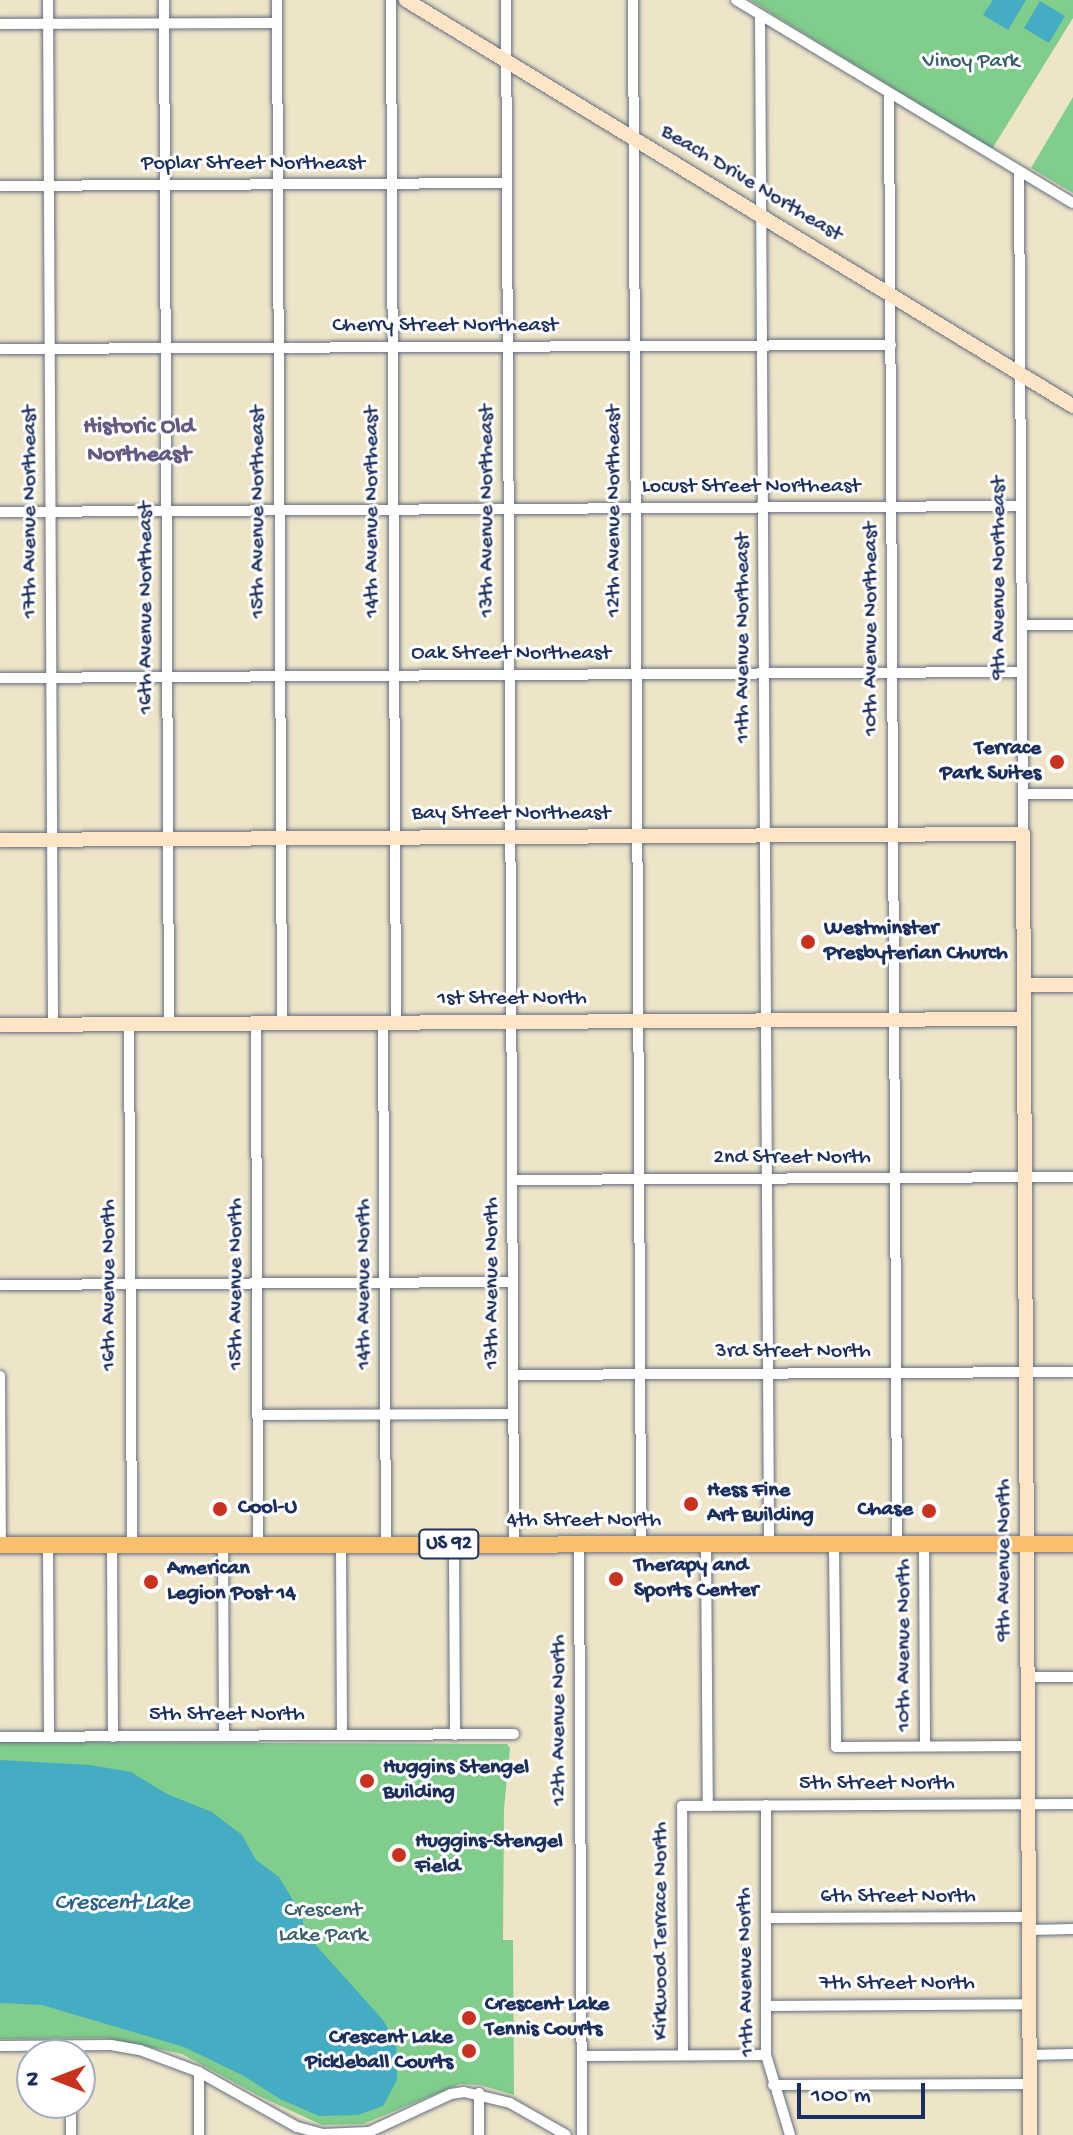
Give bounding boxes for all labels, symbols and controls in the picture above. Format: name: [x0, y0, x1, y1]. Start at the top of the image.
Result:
park label: Vinoy Park: [923, 50, 1019, 76]
street label: Beach Drive Northeast: [655, 119, 847, 249]
street label: Poplar Street Northeast: [141, 152, 365, 178]
street label: Cherry Street Northeast: [332, 314, 558, 340]
street label: 13th Avenue Northeast: [475, 405, 501, 617]
street label: 12th Avenue Northeast: [602, 405, 628, 617]
street label: 17th Avenue Northeast: [18, 406, 44, 618]
street label: 15th Avenue Northeast: [246, 406, 272, 618]
street label: 14th Avenue Northeast: [360, 406, 386, 618]
district label: Historic Old Northeast: [83, 414, 195, 470]
street label: Locust Street Northeast: [642, 475, 860, 501]
street label: 9th Avenue Northeast: [987, 476, 1013, 680]
street label: 16th Avenue Northeast: [134, 502, 160, 714]
street label: 10th Avenue Northeast: [859, 522, 885, 736]
street label: 11th Avenue Northeast: [731, 533, 757, 743]
street label: Oak Street Northeast: [411, 642, 611, 668]
place label: Terrace Park Suites: [940, 736, 1041, 788]
marker: Terrace Park Suites: [1048, 753, 1066, 771]
street label: Bay Street Northeast: [412, 802, 610, 828]
place label: Westminster Presbyterian Church: [824, 916, 1008, 968]
marker: Westminster Presbyterian Church: [799, 933, 817, 951]
street label: 1st Street North: [437, 987, 587, 1013]
street label: 2nd Street North: [713, 1146, 871, 1172]
street label: 13th Avenue North: [480, 1197, 506, 1369]
street label: 15th Avenue North: [224, 1198, 250, 1370]
street label: 14th Avenue North: [352, 1198, 378, 1370]
street label: 16th Avenue North: [97, 1199, 123, 1371]
street label: 3rd Street North: [715, 1340, 871, 1366]
place label: Hess Fine Art Building: [707, 1478, 814, 1530]
street label: 9th Avenue North: [992, 1479, 1018, 1641]
marker: Hess Fine Art Building: [682, 1495, 700, 1513]
place label: Cool-U: [238, 1496, 297, 1522]
marker: Cool-U: [209, 1498, 231, 1520]
place label: Chase: [858, 1498, 913, 1524]
marker: Chase: [920, 1502, 938, 1520]
street label: 4th Street North: [507, 1509, 661, 1535]
road number: US 92: [417, 1528, 481, 1560]
place label: Therapy and Sports Center: [634, 1553, 758, 1604]
place label: American Legion Post 14: [167, 1556, 296, 1608]
street label: 10th Avenue North: [892, 1558, 918, 1732]
marker: Therapy and Sports Center: [605, 1568, 627, 1590]
marker: American Legion Post 14: [142, 1573, 160, 1591]
street label: 12th Avenue North: [547, 1634, 573, 1806]
street label: 5th Street North: [149, 1703, 305, 1729]
place label: Huggins Stengel Building: [383, 1755, 529, 1806]
marker: Huggins Stengel Building: [358, 1772, 376, 1790]
street label: 5th Street North: [799, 1772, 955, 1798]
street label: Kirkwood Terrace North: [649, 1822, 675, 2040]
place label: Huggins-Stengel Field: [415, 1829, 563, 1880]
marker: Huggins-Stengel Field: [390, 1846, 408, 1864]
street label: 6th Street North: [820, 1885, 976, 1911]
street label: 11th Avenue North: [732, 1887, 762, 2057]
water label: Crescent Lake: [54, 1890, 190, 1918]
park label: Crescent Lake Park: [279, 1898, 367, 1950]
street label: 7th Street North: [819, 1972, 975, 1998]
place label: Crescent Lake Tennis Courts: [485, 1992, 609, 2044]
marker: Crescent Lake Tennis Courts: [460, 2009, 478, 2027]
place label: Crescent Lake Pickleball Courts: [305, 2025, 453, 2076]
north arrow: [16, 2039, 96, 2119]
marker: Crescent Lake Pickleball Courts: [460, 2042, 478, 2060]
scale bar: [801, 2067, 929, 2117]
text: N: [21, 2072, 47, 2086]
text: 100 m: [811, 2082, 871, 2111]

